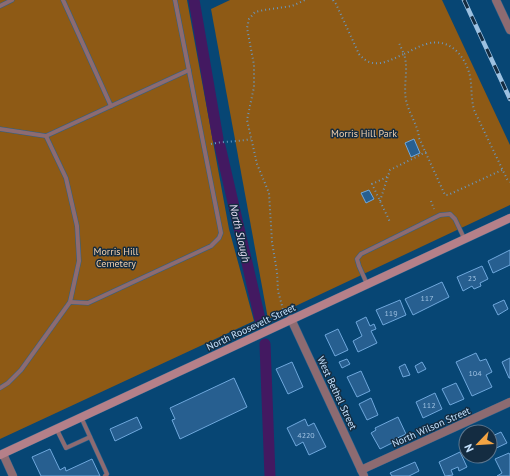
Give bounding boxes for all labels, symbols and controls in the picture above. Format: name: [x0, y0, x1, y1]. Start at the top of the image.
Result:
park label: Morris Hill Park: [331, 127, 397, 140]
water label: North Slough: [227, 203, 254, 264]
park label: Morris Hill Cemetery: [94, 245, 139, 270]
house number: 23: [468, 273, 476, 283]
house number: 117: [420, 293, 434, 303]
street label: North Roosevelt Street: [204, 300, 298, 353]
house number: 119: [384, 308, 398, 318]
street label: West Bethel Street: [314, 354, 360, 432]
house number: 104: [468, 368, 482, 378]
house number: 112: [422, 400, 436, 410]
street label: North Wilson Street: [390, 404, 472, 450]
north arrow: [458, 424, 498, 464]
house number: 4220: [297, 430, 315, 440]

